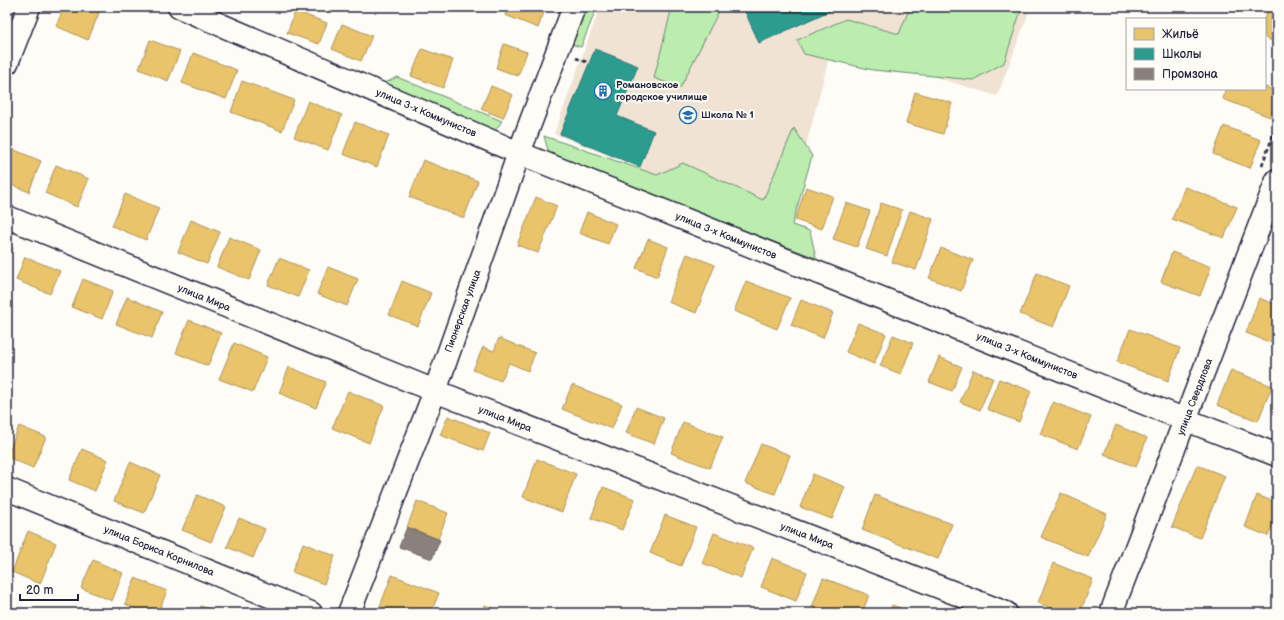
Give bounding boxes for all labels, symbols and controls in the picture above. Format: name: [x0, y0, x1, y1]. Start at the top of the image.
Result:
legend: [1126, 18, 1266, 90]
text: Жильё: [1162, 27, 1199, 42]
text: Школы: [1162, 47, 1201, 62]
text: Промзона: [1162, 67, 1218, 82]
place label: Романовское городское училище: [616, 79, 708, 103]
building icon: Романовское городское училище: [593, 81, 613, 101]
street label: улица 3-х Коммунистов: [374, 86, 479, 140]
school or university icon: Школа № 1: [678, 105, 698, 125]
place label: Школа № 1: [701, 109, 754, 121]
street label: улица 3-х Коммунистов: [674, 210, 779, 262]
street label: Пионерская улица: [442, 268, 484, 354]
street label: улица Мира: [176, 282, 232, 314]
street label: улица 3-х Коммунистов: [975, 330, 1080, 382]
street label: улица Свердлова: [1175, 357, 1215, 437]
street label: улица Мира: [477, 403, 533, 435]
street label: улица Мира: [779, 520, 835, 552]
street label: улица Бориса Корнилова: [102, 523, 216, 579]
scale bar: [20, 576, 78, 602]
text: 20 m: [26, 583, 53, 598]

